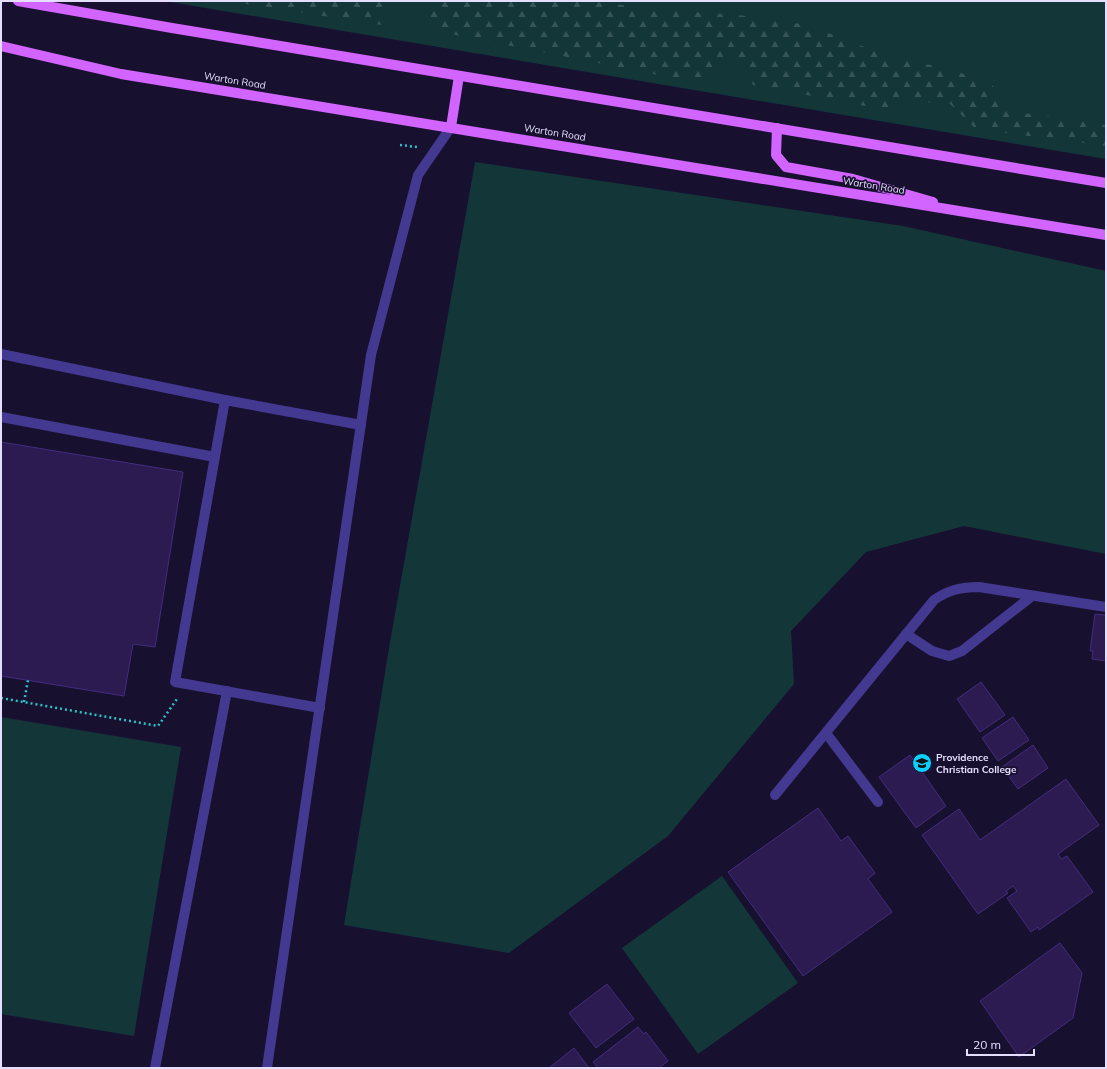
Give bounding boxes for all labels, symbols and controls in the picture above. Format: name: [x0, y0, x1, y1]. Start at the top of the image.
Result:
street label: Warton Road: [203, 69, 267, 92]
street label: Warton Road: [523, 121, 587, 144]
street label: Warton Road: [842, 174, 906, 197]
place label: Providence Christian College: [936, 751, 1017, 776]
school or university icon: Providence Christian College: [911, 752, 933, 774]
scale bar: [967, 1031, 1034, 1057]
text: 20 m: [973, 1037, 1001, 1052]

